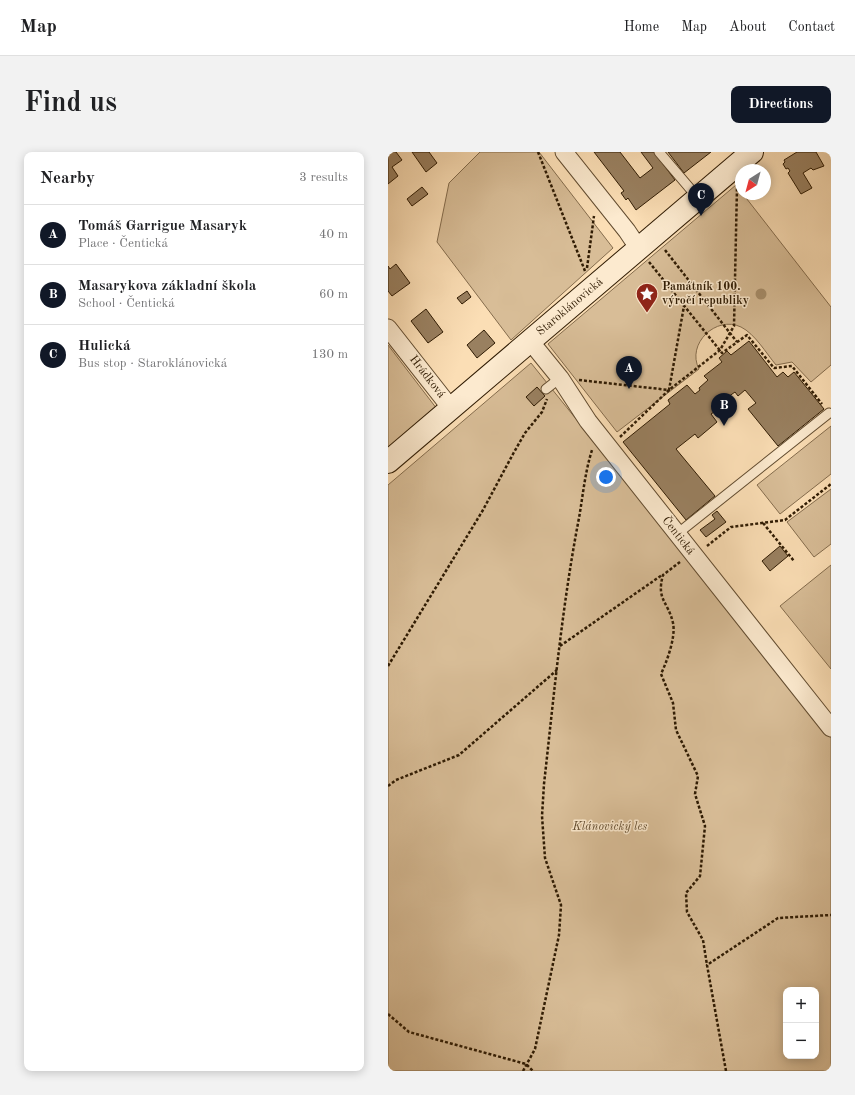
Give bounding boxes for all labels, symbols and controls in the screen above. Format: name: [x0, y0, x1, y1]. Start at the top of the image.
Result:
text: Map: [20, 18, 57, 37]
text: Home: [624, 20, 659, 34]
text: Map: [681, 20, 707, 34]
text: About: [729, 20, 766, 34]
text: Contact: [788, 20, 835, 34]
button: Directions: [731, 86, 831, 123]
text: Find us: [24, 90, 117, 118]
north arrow: [735, 164, 771, 200]
text: Nearby: [40, 170, 95, 187]
text: 3 results: [299, 171, 348, 184]
pin: C: [688, 183, 714, 216]
text: Tomáš Garrigue Masaryk: [78, 219, 247, 234]
text: A: [48, 228, 58, 241]
text: 40 m: [319, 228, 348, 241]
text: Place · Čentická: [78, 237, 168, 250]
street label: Staroklánovická: [534, 276, 606, 338]
text: Masarykova základní škola: [78, 279, 256, 294]
place icon: Památník 100. výročí republiky: [634, 281, 660, 314]
place label: Památník 100. výročí republiky: [662, 281, 749, 307]
text: B: [48, 288, 58, 301]
text: 60 m: [319, 288, 348, 301]
text: School · Čentická: [78, 297, 175, 310]
text: Hulická: [78, 339, 131, 354]
text: C: [49, 348, 57, 361]
text: 130 m: [311, 348, 348, 361]
street label: Hrádková: [407, 354, 447, 401]
pin: A: [616, 356, 642, 389]
text: Bus stop · Staroklánovická: [78, 357, 227, 370]
pin: B: [711, 393, 737, 426]
your location: [596, 467, 616, 487]
street label: Čentická: [659, 512, 700, 557]
park label: Klánovický les: [572, 821, 647, 833]
map controls: [783, 987, 819, 1059]
button: +: [783, 987, 819, 1023]
button: −: [783, 1023, 819, 1059]

